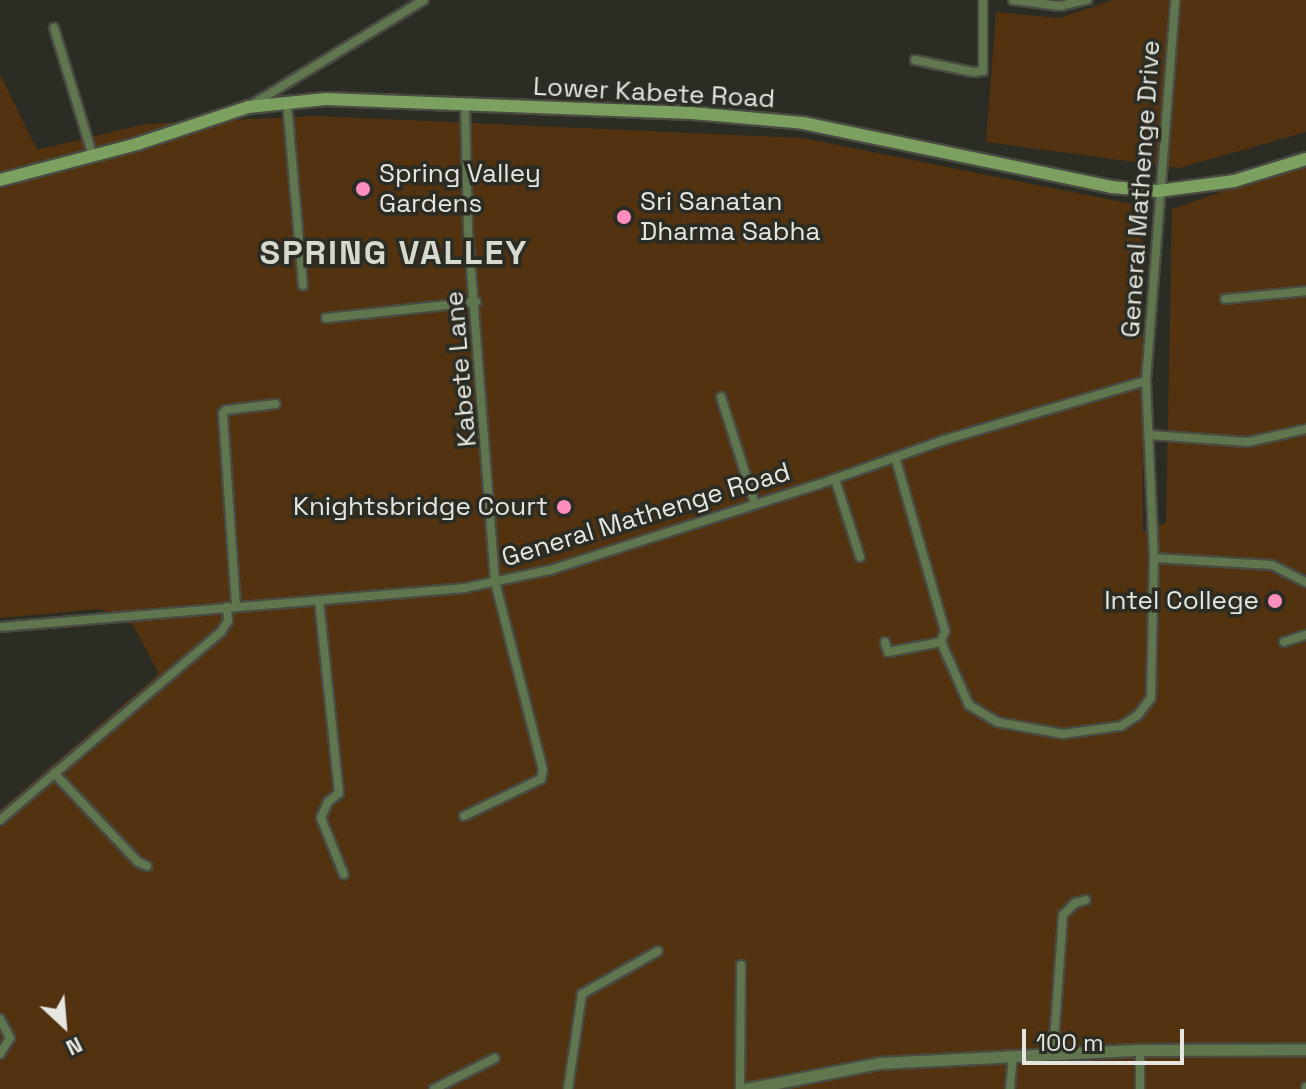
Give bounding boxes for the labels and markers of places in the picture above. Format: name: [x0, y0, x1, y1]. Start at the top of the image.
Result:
place label: Spring Valley Gardens: [379, 158, 541, 220]
marker: Spring Valley Gardens: [354, 180, 372, 198]
place label: Sri Sanatan Dharma Sabha: [640, 186, 820, 248]
marker: Sri Sanatan Dharma Sabha: [615, 208, 633, 226]
place label: Knightsbridge Court: [293, 491, 548, 523]
marker: Knightsbridge Court: [555, 498, 573, 516]
place label: Intel College: [1104, 585, 1259, 617]
marker: Intel College: [1266, 592, 1284, 610]

